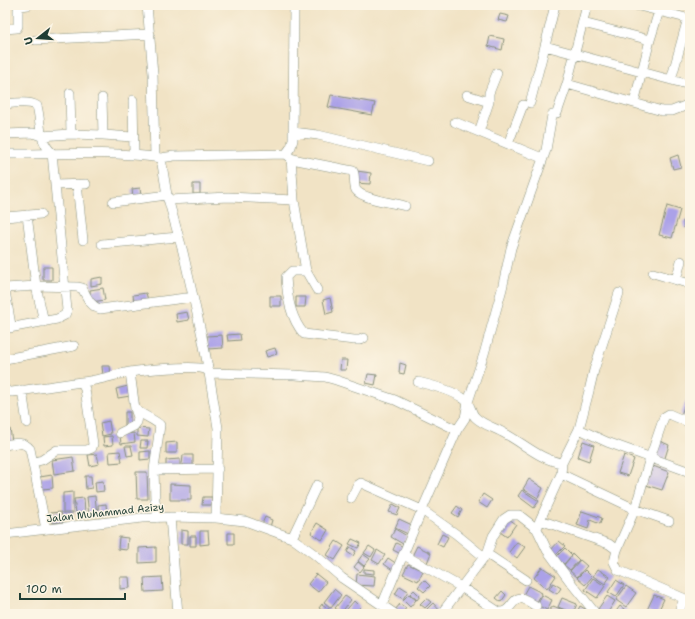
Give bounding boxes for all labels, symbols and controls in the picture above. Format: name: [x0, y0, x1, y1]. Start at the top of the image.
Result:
north arrow: [18, 18, 58, 58]
text: U: [21, 35, 37, 47]
street label: Jalan Muhammad Azizy: [46, 500, 165, 525]
scale bar: [20, 575, 125, 601]
text: 100 m: [26, 581, 62, 597]

